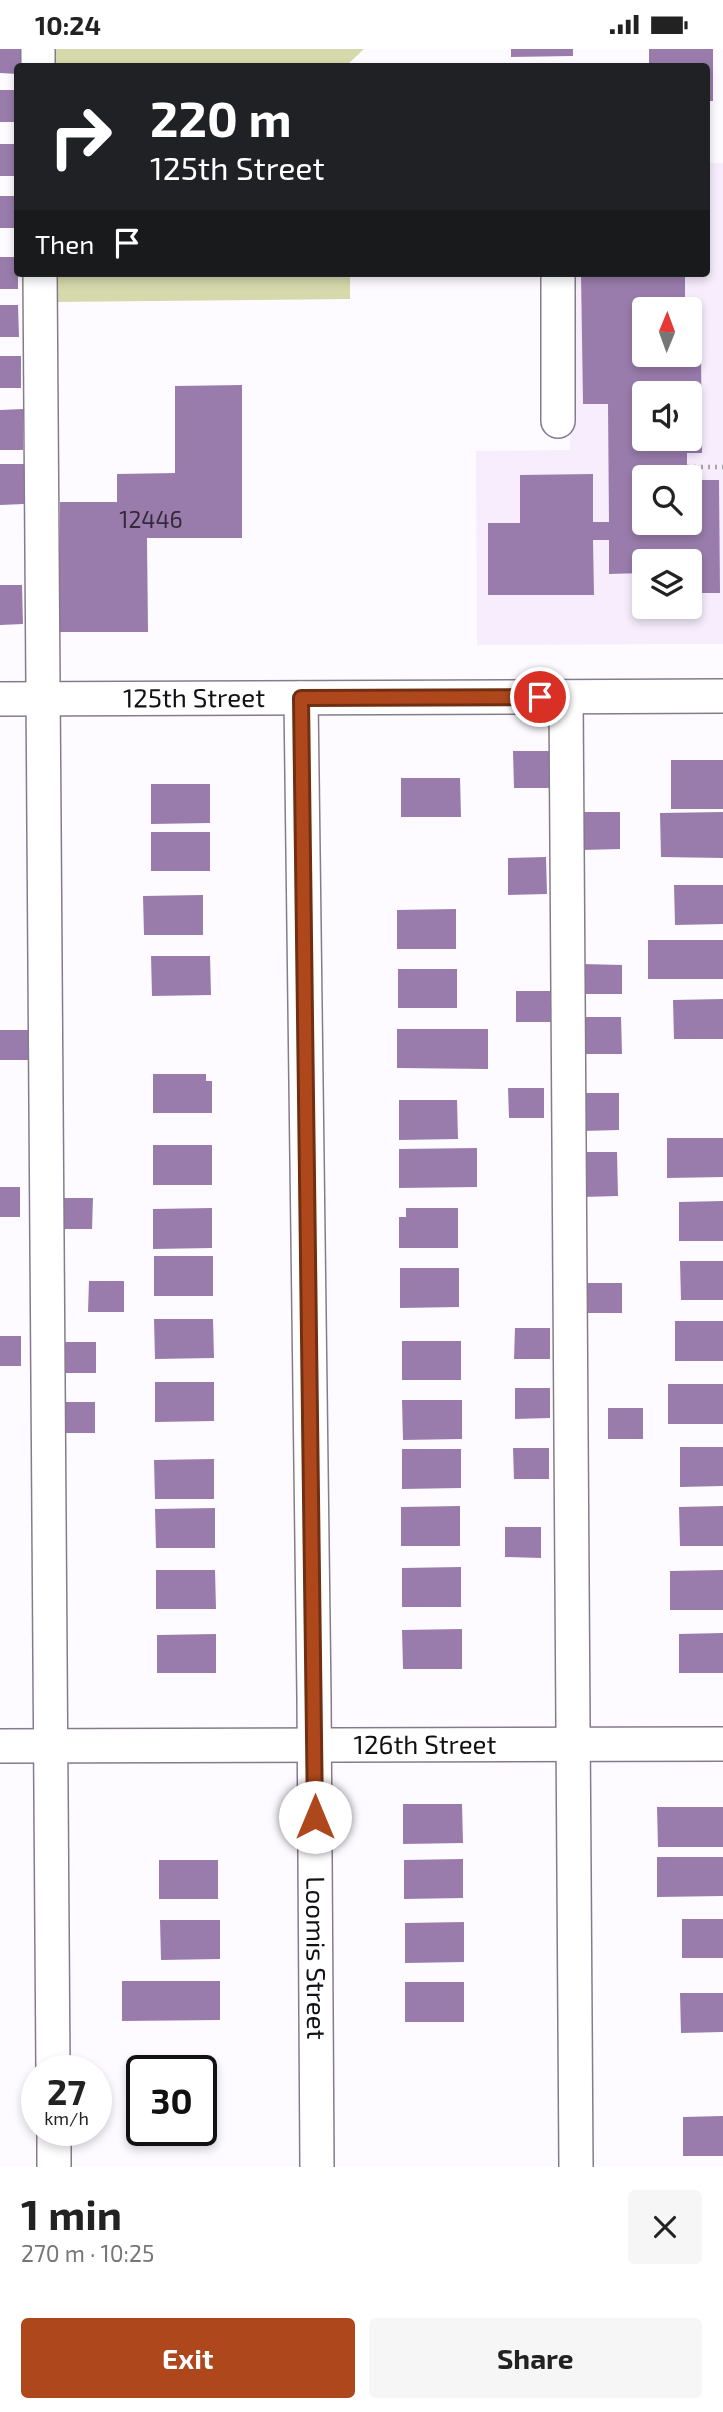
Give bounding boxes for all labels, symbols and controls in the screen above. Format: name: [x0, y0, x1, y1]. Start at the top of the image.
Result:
text: 10:24: [35, 9, 101, 40]
text: 220 m: [150, 88, 292, 147]
icon: right: [35, 91, 126, 182]
text: 125th Street: [150, 148, 325, 186]
icon: arrive: [108, 224, 146, 262]
text: Then: [35, 228, 94, 259]
north arrow: [632, 297, 702, 367]
map controls: [632, 297, 702, 619]
button: sound: [632, 381, 702, 451]
button: search: [632, 465, 702, 535]
house number: 12446: [119, 505, 183, 533]
button: layers: [632, 549, 702, 619]
pin: [510, 667, 570, 727]
icon: arrive: [521, 678, 559, 716]
street label: 125th Street: [123, 681, 265, 712]
street label: 126th Street: [353, 1728, 497, 1759]
position arrow: [278, 1780, 352, 1854]
street label: Loomis Street: [301, 1876, 333, 2040]
speed limit sign: 30: [126, 2055, 217, 2146]
text: 27: [47, 2070, 86, 2112]
text: km/h: [44, 2107, 89, 2129]
text: 1 min: [21, 2188, 122, 2238]
button: close: [628, 2190, 702, 2264]
text: 270 m · 10:25: [21, 2239, 154, 2267]
button: Exit: [21, 2318, 355, 2398]
button: Share: [369, 2318, 702, 2398]

